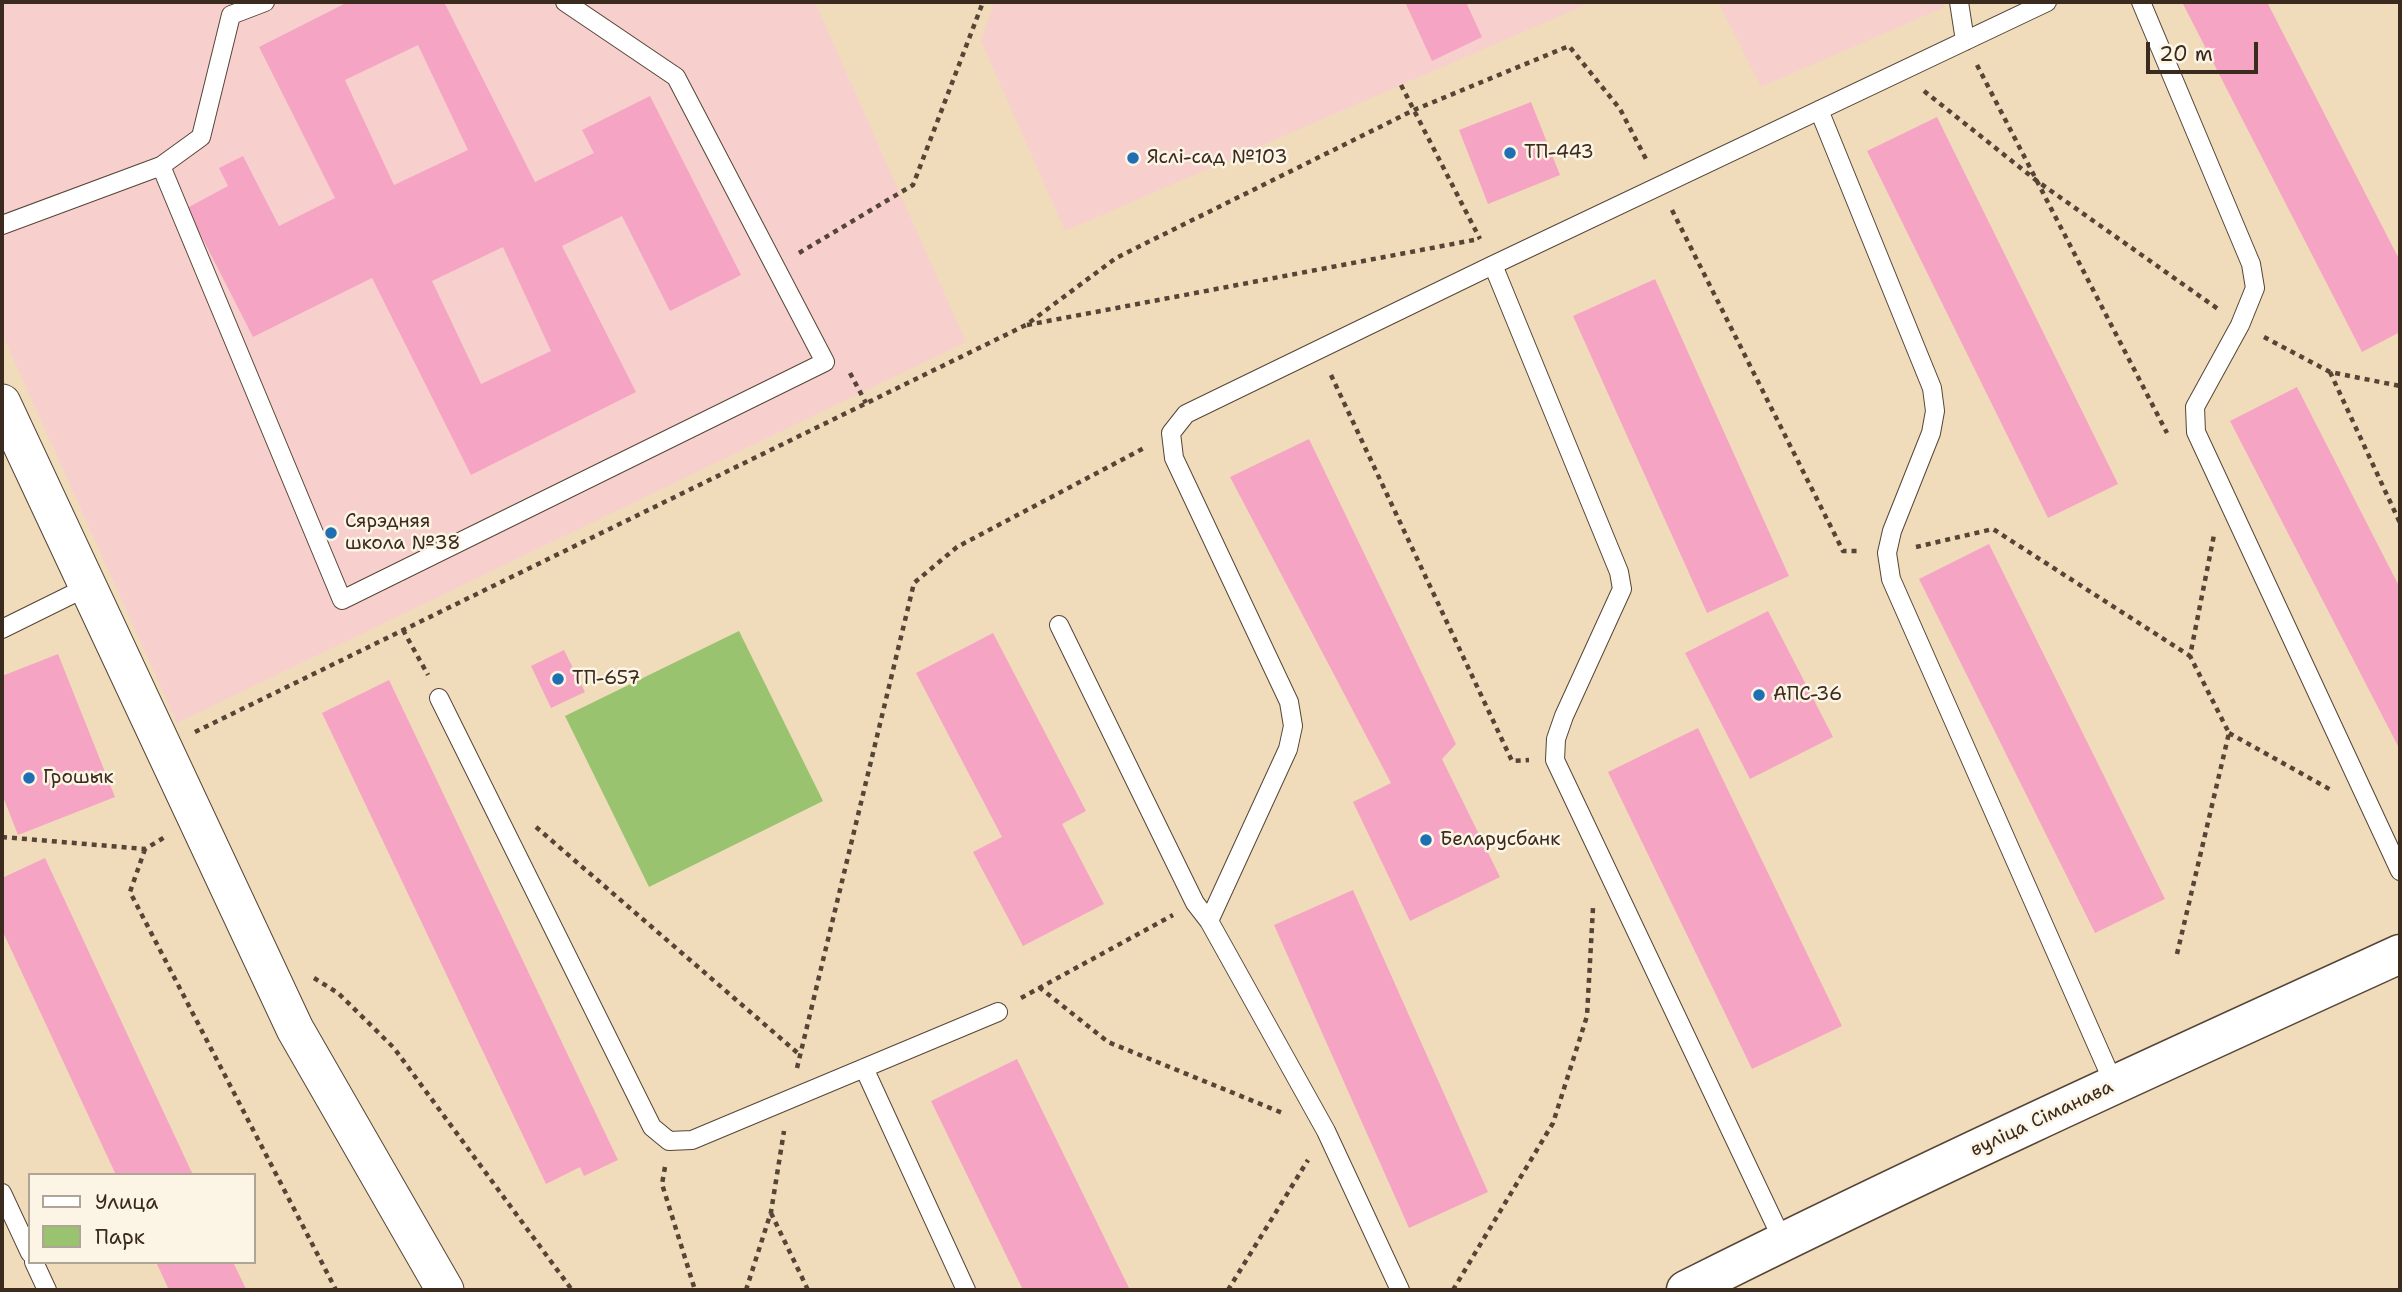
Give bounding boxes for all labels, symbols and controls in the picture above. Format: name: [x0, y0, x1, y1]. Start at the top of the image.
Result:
scale bar: [2150, 28, 2262, 72]
text: 20 m: [2159, 40, 2213, 68]
place label: ТП-443: [1524, 142, 1594, 164]
marker: ТП-443: [1502, 145, 1518, 161]
place label: Яслі-сад №103: [1147, 147, 1287, 169]
marker: Яслі-сад №103: [1125, 150, 1141, 166]
place label: Сярэдняя школа №38: [345, 511, 461, 555]
marker: Сярэдняя школа №38: [323, 525, 339, 541]
place label: ТП-657: [572, 668, 640, 690]
marker: ТП-657: [550, 671, 566, 687]
place label: АПС-36: [1773, 684, 1842, 706]
marker: АПС-36: [1751, 687, 1767, 703]
place label: Грошык: [43, 767, 114, 789]
marker: Грошык: [21, 770, 37, 786]
place label: Беларусбанк: [1440, 829, 1560, 851]
marker: Беларусбанк: [1418, 832, 1434, 848]
street label: вуліца Сіманава: [1967, 1076, 2117, 1162]
legend: [28, 1173, 256, 1264]
text: Улица: [95, 1188, 158, 1216]
text: Парк: [95, 1223, 145, 1251]

